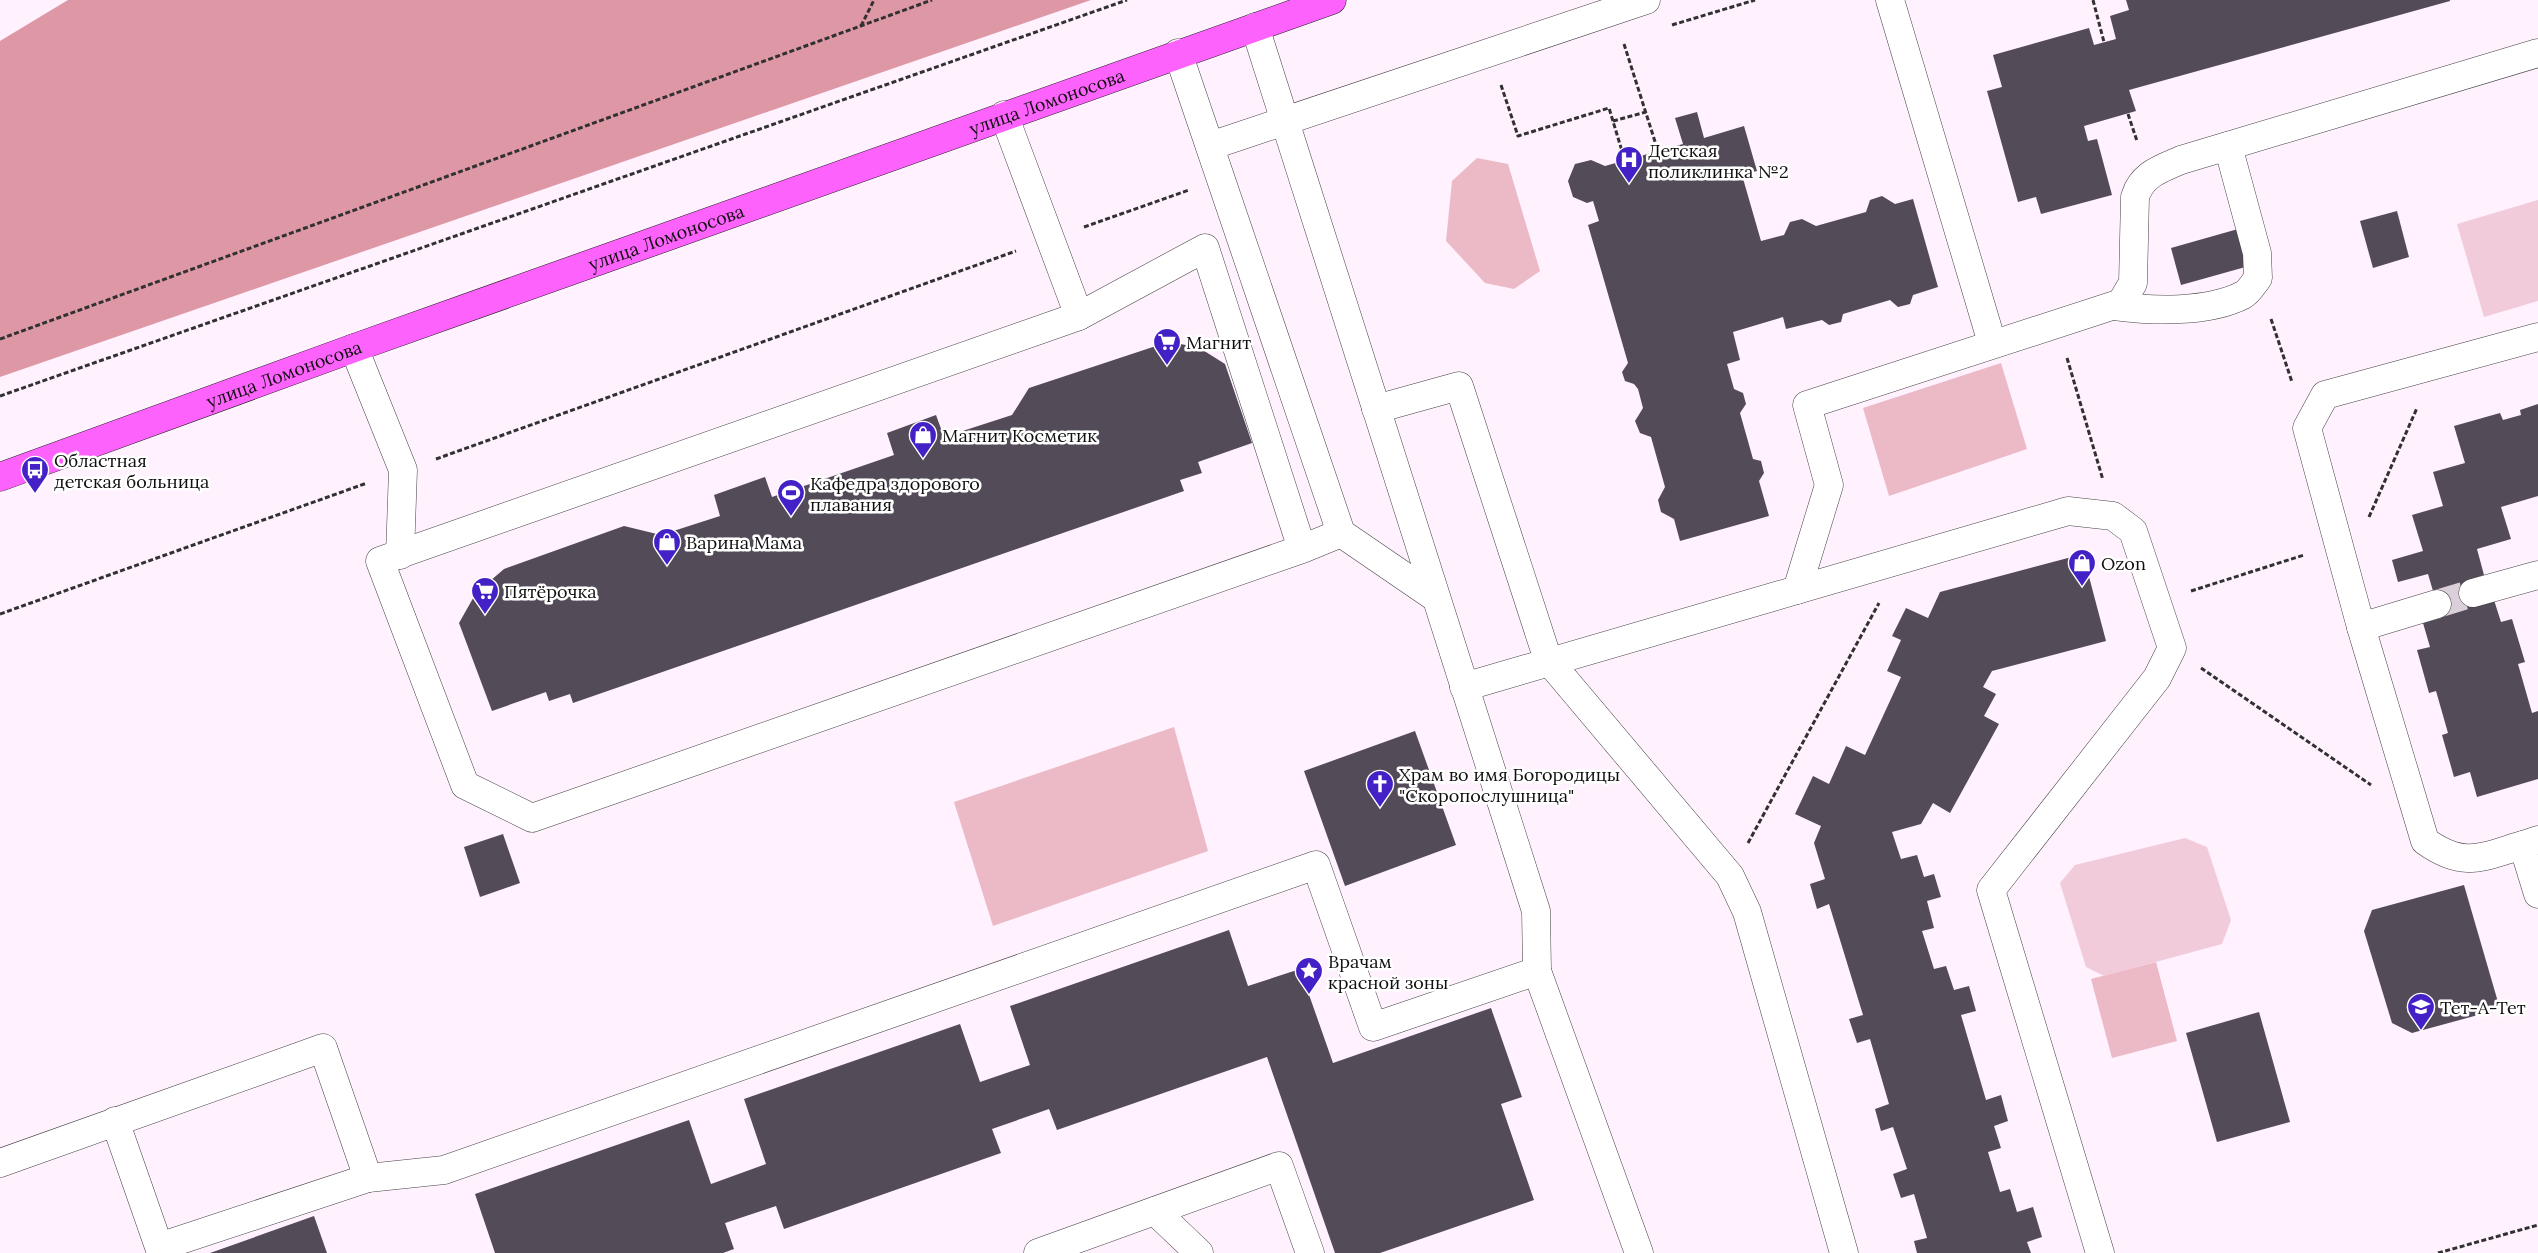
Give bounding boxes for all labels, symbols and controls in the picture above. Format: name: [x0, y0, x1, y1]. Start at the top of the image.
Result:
street label: улица Ломоносова: [966, 63, 1128, 140]
place label: Детская поликлинка №2: [1648, 139, 1789, 183]
hospital icon: Детская поликлинка №2: [1614, 145, 1644, 184]
street label: улица Ломоносова: [585, 199, 747, 275]
supermarket icon: Магнит: [1152, 327, 1182, 366]
place label: Магнит: [1186, 331, 1251, 354]
street label: улица Ломоносова: [203, 335, 364, 412]
shop icon: Магнит Косметик: [908, 420, 938, 459]
place label: Магнит Косметик: [942, 424, 1097, 447]
place label: Областная детская больница: [54, 449, 209, 493]
bus stop icon: Областная детская больница: [20, 455, 50, 494]
place label: Кафедра здорового плавания: [810, 472, 980, 516]
sports icon: Кафедра здорового плавания: [776, 478, 806, 517]
shop icon: Варина Мама: [652, 527, 682, 566]
place label: Варина Мама: [686, 531, 802, 554]
shop icon: Ozon: [2067, 548, 2097, 587]
place label: Ozon: [2101, 552, 2146, 575]
supermarket icon: Пятёрочка: [470, 576, 500, 615]
place label: Пятёрочка: [504, 580, 596, 603]
place label: Храм во имя Богородицы "Скоропослушница": [1399, 763, 1620, 807]
church icon: Храм во имя Богородицы "Скоропослушница": [1365, 769, 1395, 808]
place label: Врачам красной зоны: [1328, 950, 1448, 994]
place icon: Врачам красной зоны: [1294, 956, 1324, 995]
school or university icon: Тет-А-Тет: [2406, 992, 2436, 1031]
place label: Тет-А-Тет: [2440, 996, 2526, 1019]

